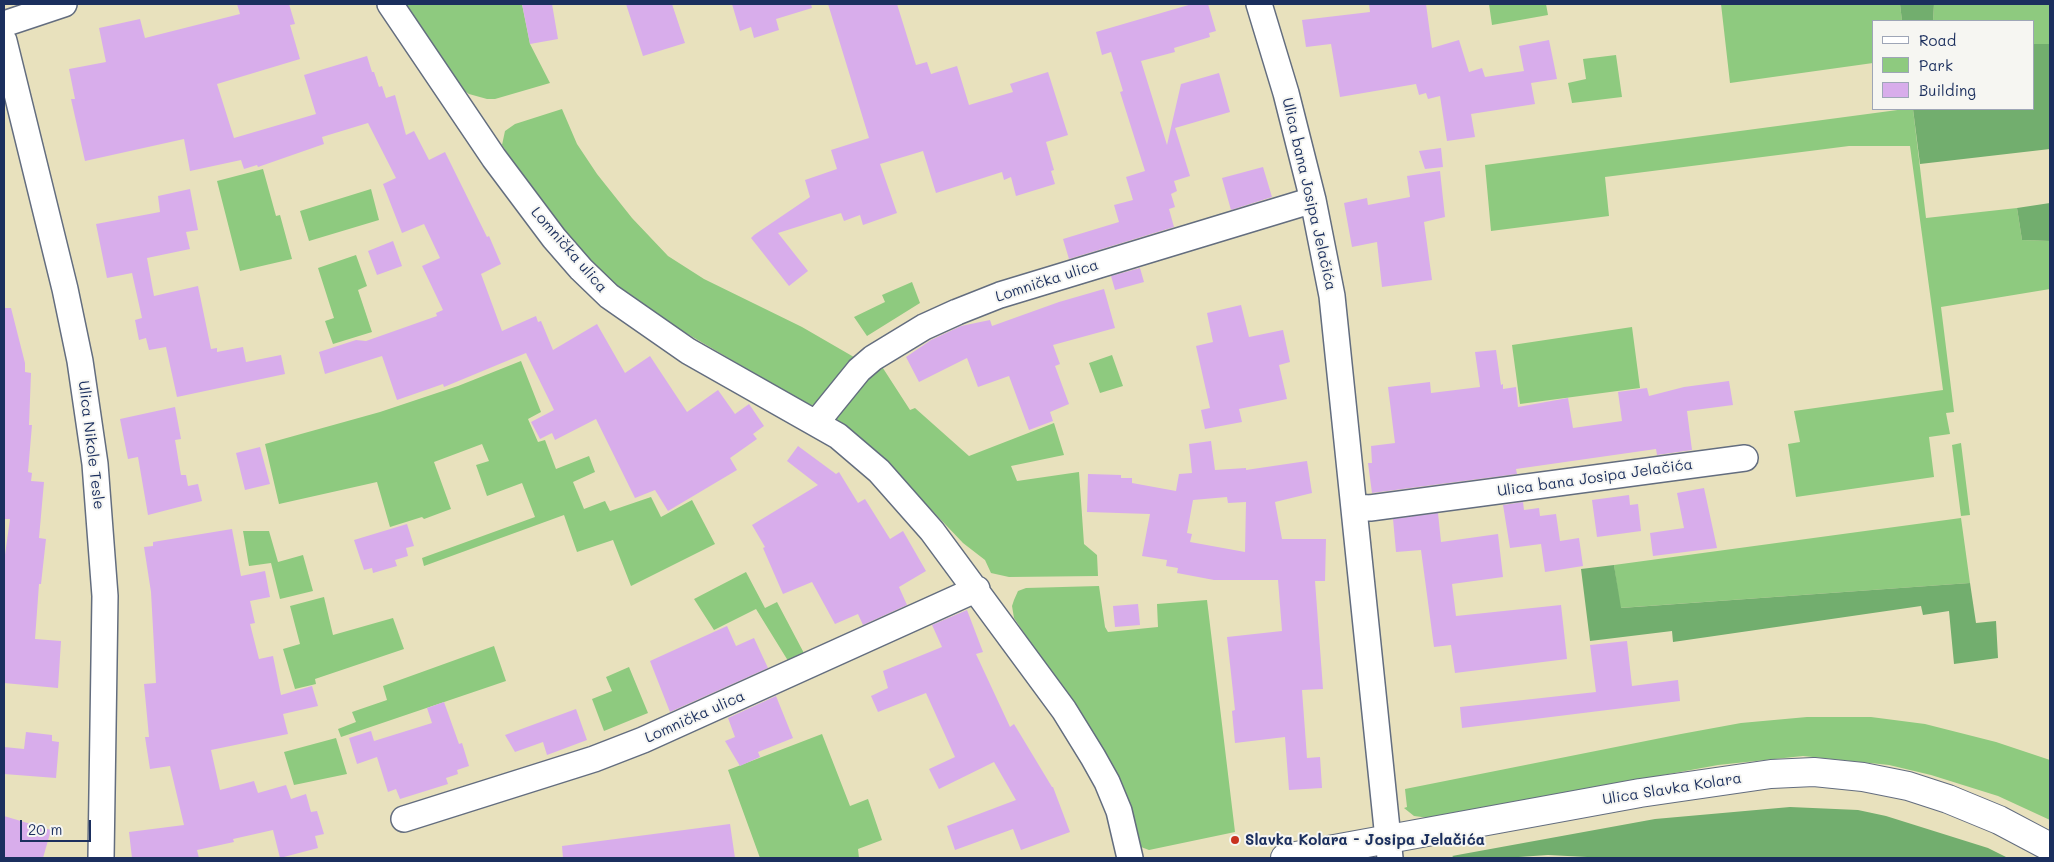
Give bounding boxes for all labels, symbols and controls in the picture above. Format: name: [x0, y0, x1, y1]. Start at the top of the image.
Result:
legend: [1872, 20, 2034, 110]
text: Road: [1919, 30, 1956, 50]
text: Park: [1919, 55, 1953, 75]
text: Building: [1919, 80, 1976, 100]
street label: Ulica bana Josipa Jelačića: [1278, 96, 1340, 292]
street label: Lomnička ulica: [527, 204, 611, 296]
street label: Lomnička ulica: [993, 256, 1101, 306]
street label: Ulica Nikole Tesle: [74, 380, 108, 510]
street label: Ulica bana Josipa Jelačića: [1496, 455, 1694, 501]
street label: Lomnička ulica: [642, 687, 748, 747]
street label: Ulica Slavka Kolara: [1601, 769, 1743, 809]
scale bar: [22, 810, 94, 842]
text: 20 m: [28, 819, 62, 839]
place label: Slavka Kolara - Josipa Jelačića: [1245, 831, 1485, 849]
marker: Slavka Kolara - Josipa Jelačića: [1229, 834, 1241, 846]

